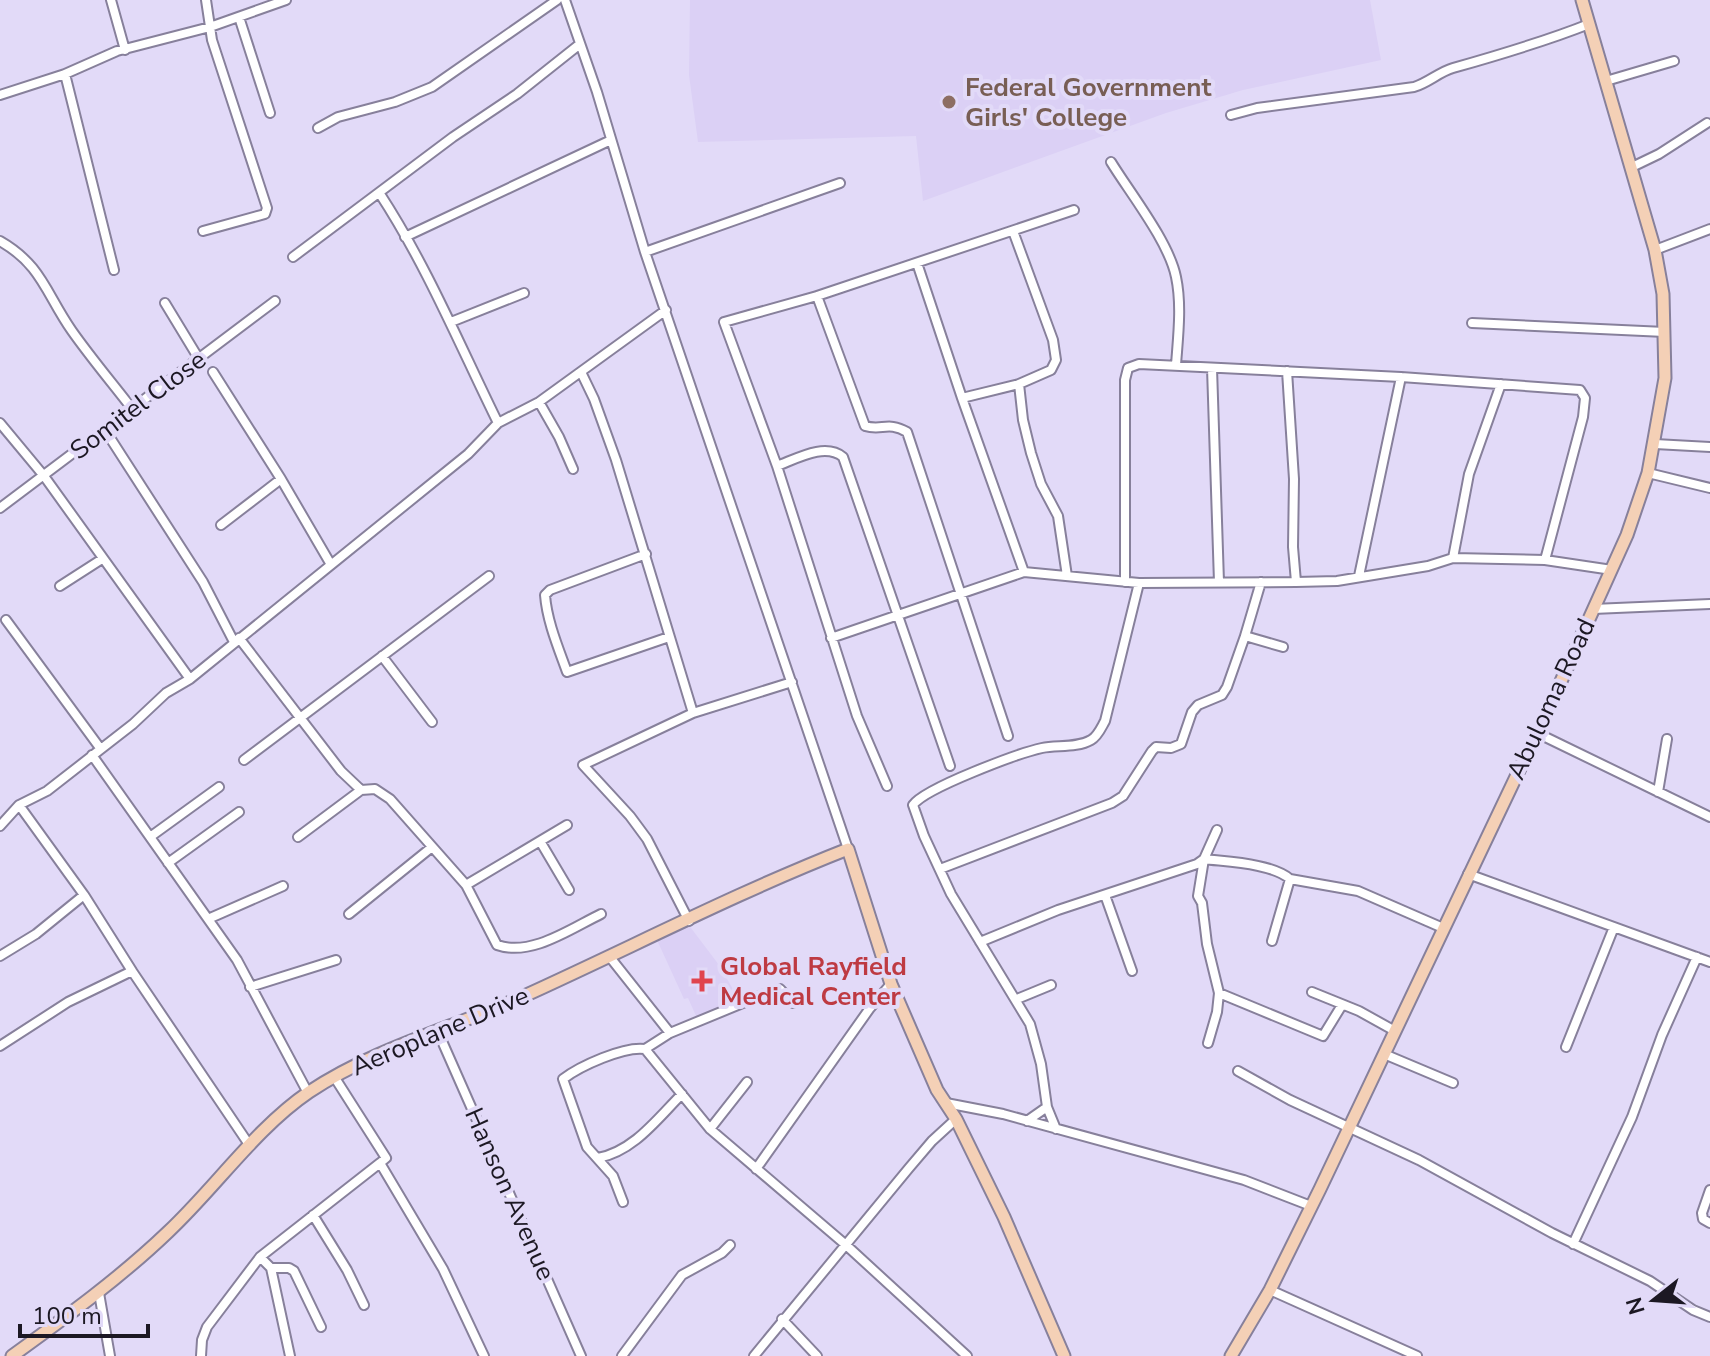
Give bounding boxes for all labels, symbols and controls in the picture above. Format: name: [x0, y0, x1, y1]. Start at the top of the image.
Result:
place label: Federal Government Girls' College: [965, 70, 1212, 135]
marker: Federal Government Girls' College: [940, 93, 958, 111]
street label: Somitel Close: [63, 342, 213, 468]
street label: Abuloma Road: [1498, 613, 1604, 785]
place label: Global Rayfield Medical Center: [720, 949, 907, 1014]
marker: Global Rayfield Medical Center: [691, 970, 713, 992]
street label: Aeroplane Drive: [346, 978, 534, 1084]
street label: Hanson Avenue: [456, 1102, 564, 1286]
north arrow: [1614, 1260, 1694, 1340]
scale bar: [20, 1288, 148, 1338]
text: N: [1619, 1293, 1653, 1318]
text: 100 m: [32, 1300, 102, 1332]

